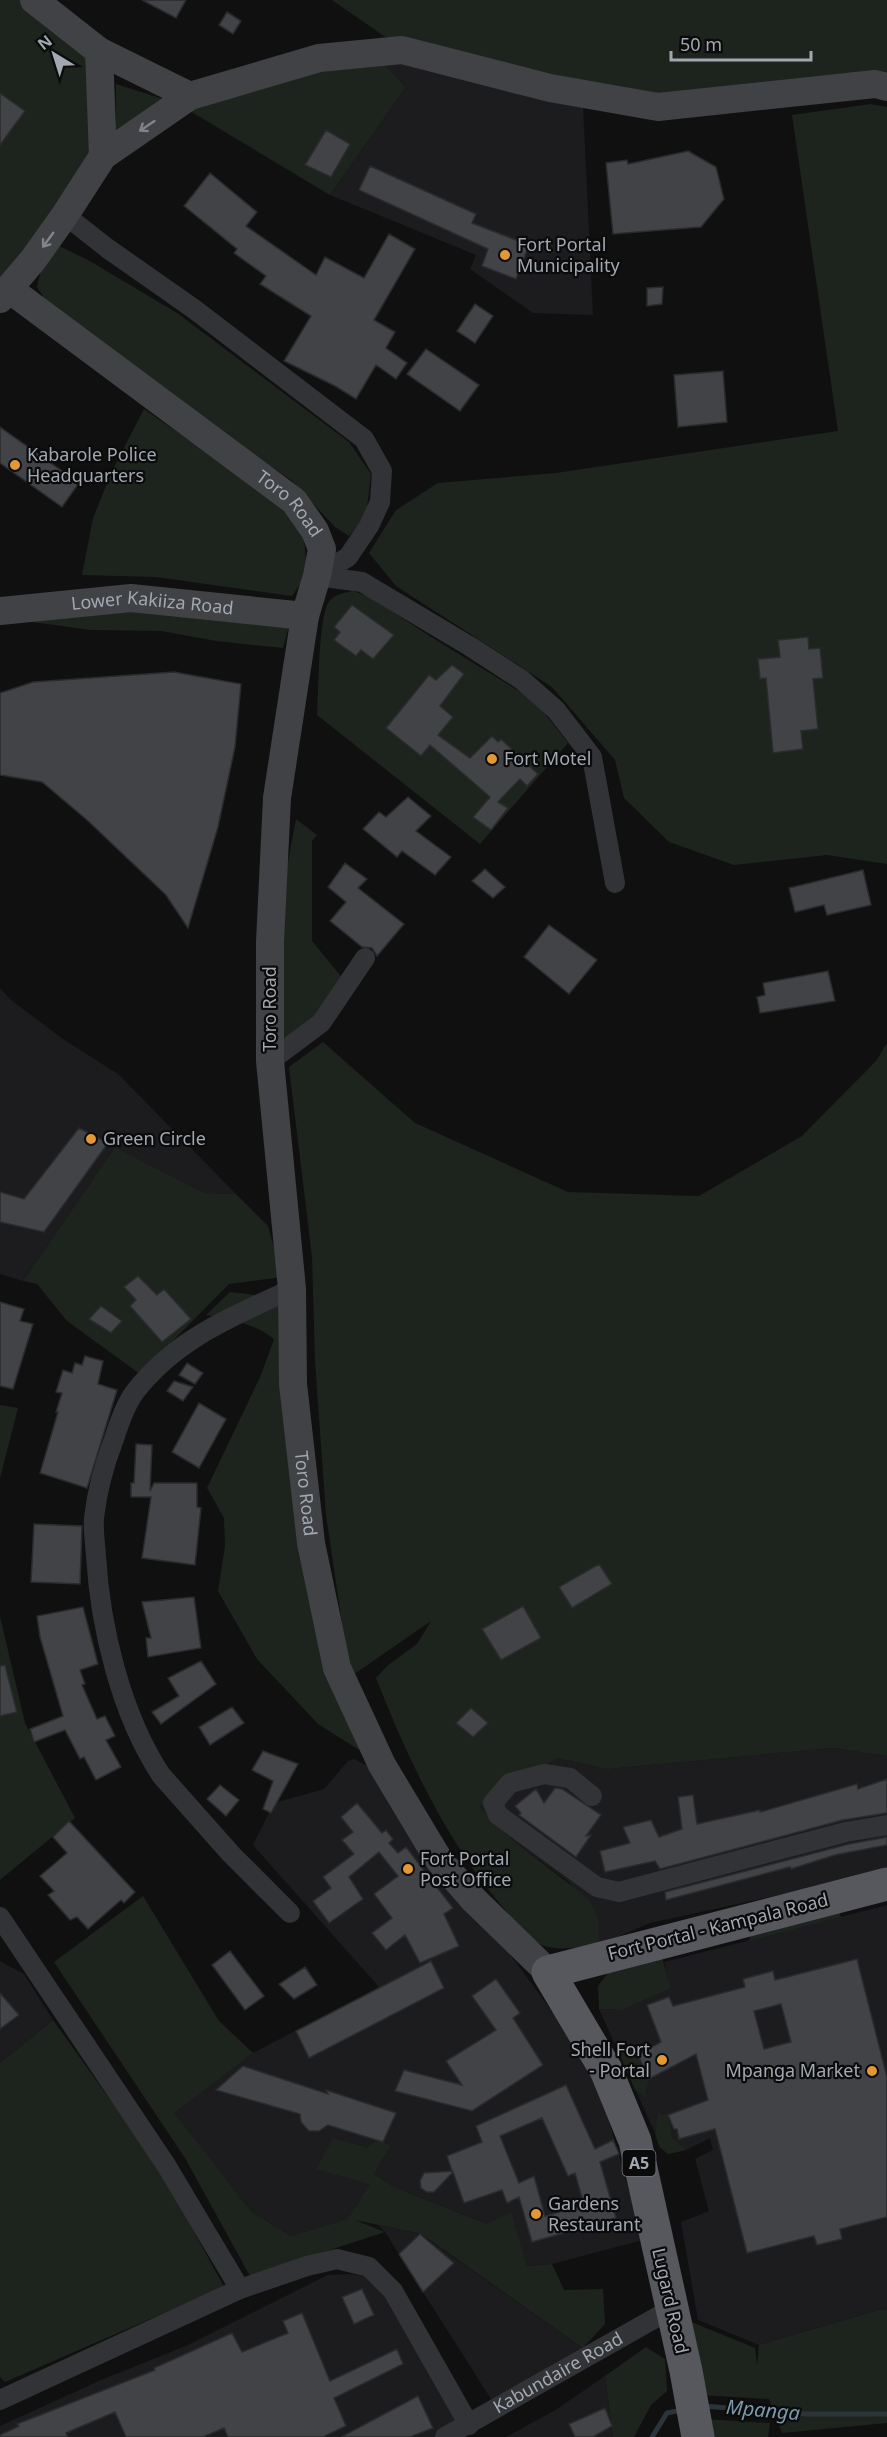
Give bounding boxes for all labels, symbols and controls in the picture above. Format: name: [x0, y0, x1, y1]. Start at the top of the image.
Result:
north arrow: [24, 24, 84, 84]
scale bar: [671, 24, 810, 62]
text: N: [33, 30, 57, 55]
text: 50 m: [680, 32, 722, 56]
one-way arrow: [139, 120, 155, 132]
one-way arrow: [41, 231, 54, 247]
place label: Fort Portal Municipality: [517, 232, 620, 277]
marker: Fort Portal Municipality: [498, 248, 512, 262]
place label: Kabarole Police Headquarters: [27, 442, 157, 487]
marker: Kabarole Police Headquarters: [8, 458, 22, 472]
street label: Toro Road: [252, 464, 328, 541]
street label: Lower Kakiiza Road: [70, 585, 235, 620]
place label: Fort Motel: [504, 746, 591, 770]
marker: Fort Motel: [485, 752, 499, 766]
street label: Toro Road: [257, 966, 281, 1052]
place label: Green Circle: [103, 1126, 206, 1150]
marker: Green Circle: [84, 1132, 98, 1146]
street label: Toro Road: [290, 1450, 323, 1537]
place label: Fort Portal Post Office: [420, 1846, 511, 1891]
marker: Fort Portal Post Office: [401, 1862, 415, 1876]
street label: Fort Portal - Kampala Road: [605, 1887, 830, 1965]
place label: Shell Fort - Portal: [571, 2037, 650, 2082]
marker: Shell Fort - Portal: [655, 2053, 669, 2067]
place label: Mpanga Market: [725, 2058, 860, 2082]
marker: Mpanga Market: [865, 2064, 879, 2078]
road number: A5: [622, 2150, 656, 2176]
place label: Gardens Restaurant: [548, 2191, 641, 2236]
marker: Gardens Restaurant: [529, 2207, 543, 2221]
street label: Lugard Road: [647, 2246, 695, 2356]
street label: Kabundaire Road: [488, 2326, 627, 2418]
water label: Mpanga: [725, 2393, 801, 2426]

